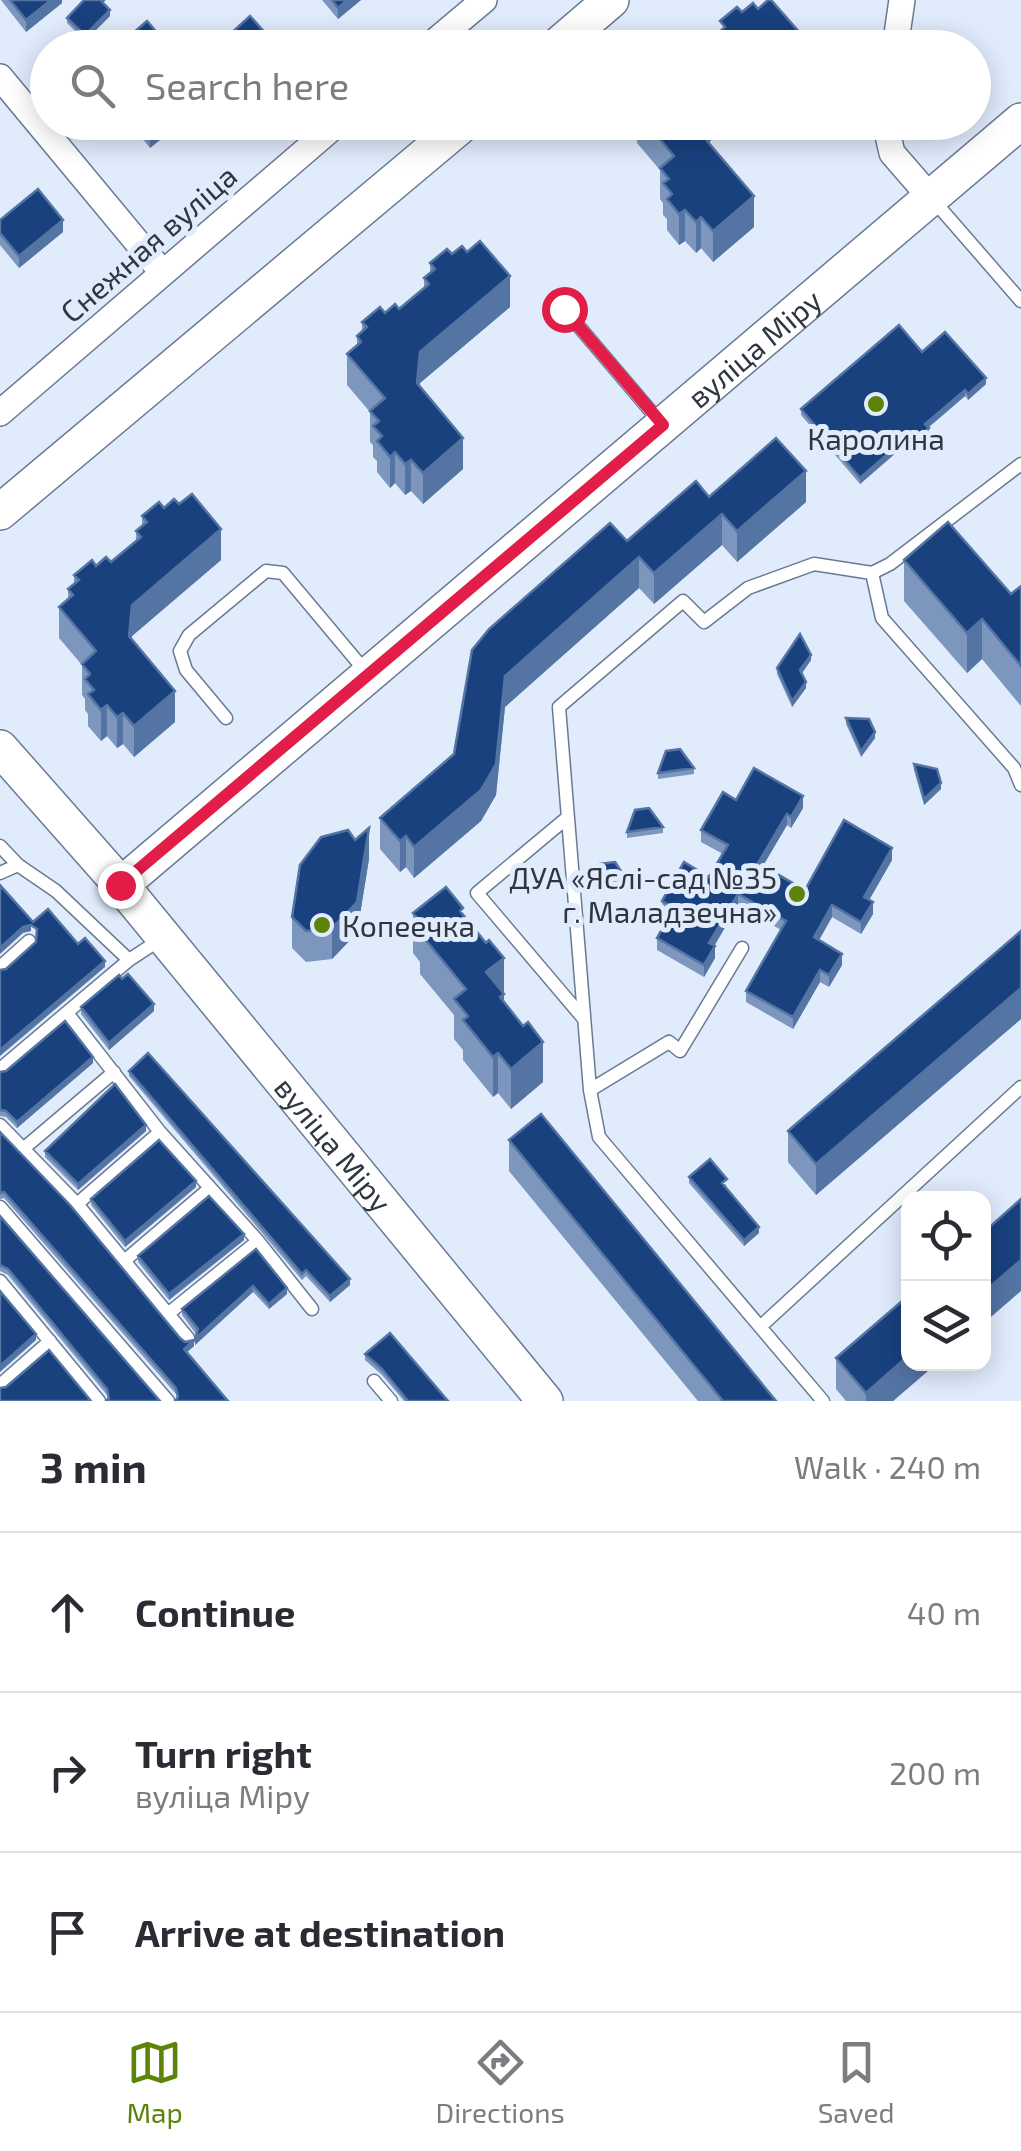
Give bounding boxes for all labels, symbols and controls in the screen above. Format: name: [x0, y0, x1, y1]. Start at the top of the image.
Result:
search box: [30, 30, 991, 140]
icon: search: [65, 58, 120, 113]
text: Search here: [145, 62, 349, 108]
street label: Снежная вуліца: [53, 157, 244, 330]
street label: вуліца Міру: [680, 281, 829, 415]
route start: [542, 287, 588, 333]
marker: Каролина: [865, 393, 887, 415]
place label: Каролина: [807, 420, 945, 456]
place label: ДУА «Яслі-сад №35 г. Маладзечна»: [509, 859, 777, 929]
route end: [98, 863, 144, 909]
marker: ДУА «Яслі-сад №35 г. Маладзечна»: [786, 883, 808, 905]
place label: Копеечка: [342, 907, 475, 943]
marker: Копеечка: [311, 914, 333, 936]
street label: вуліца Міру: [268, 1069, 400, 1219]
map controls: [901, 1191, 991, 1371]
button: locate: [901, 1191, 991, 1281]
button: layers: [901, 1281, 991, 1371]
text: 3 min: [40, 1441, 147, 1491]
text: Walk · 240 m: [794, 1447, 981, 1485]
icon: ahead: [40, 1585, 95, 1640]
text: Continue: [135, 1589, 295, 1635]
text: 40 m: [907, 1593, 981, 1631]
text: Turn right: [135, 1730, 312, 1776]
icon: right: [40, 1745, 95, 1800]
text: 200 m: [889, 1753, 981, 1791]
text: вуліца Міру: [135, 1776, 310, 1814]
icon: arrive: [40, 1905, 95, 1960]
text: Arrive at destination: [135, 1909, 505, 1955]
tab: Map: [126, 2035, 183, 2129]
tab: Directions: [436, 2035, 565, 2129]
tab: Saved: [818, 2035, 895, 2129]

